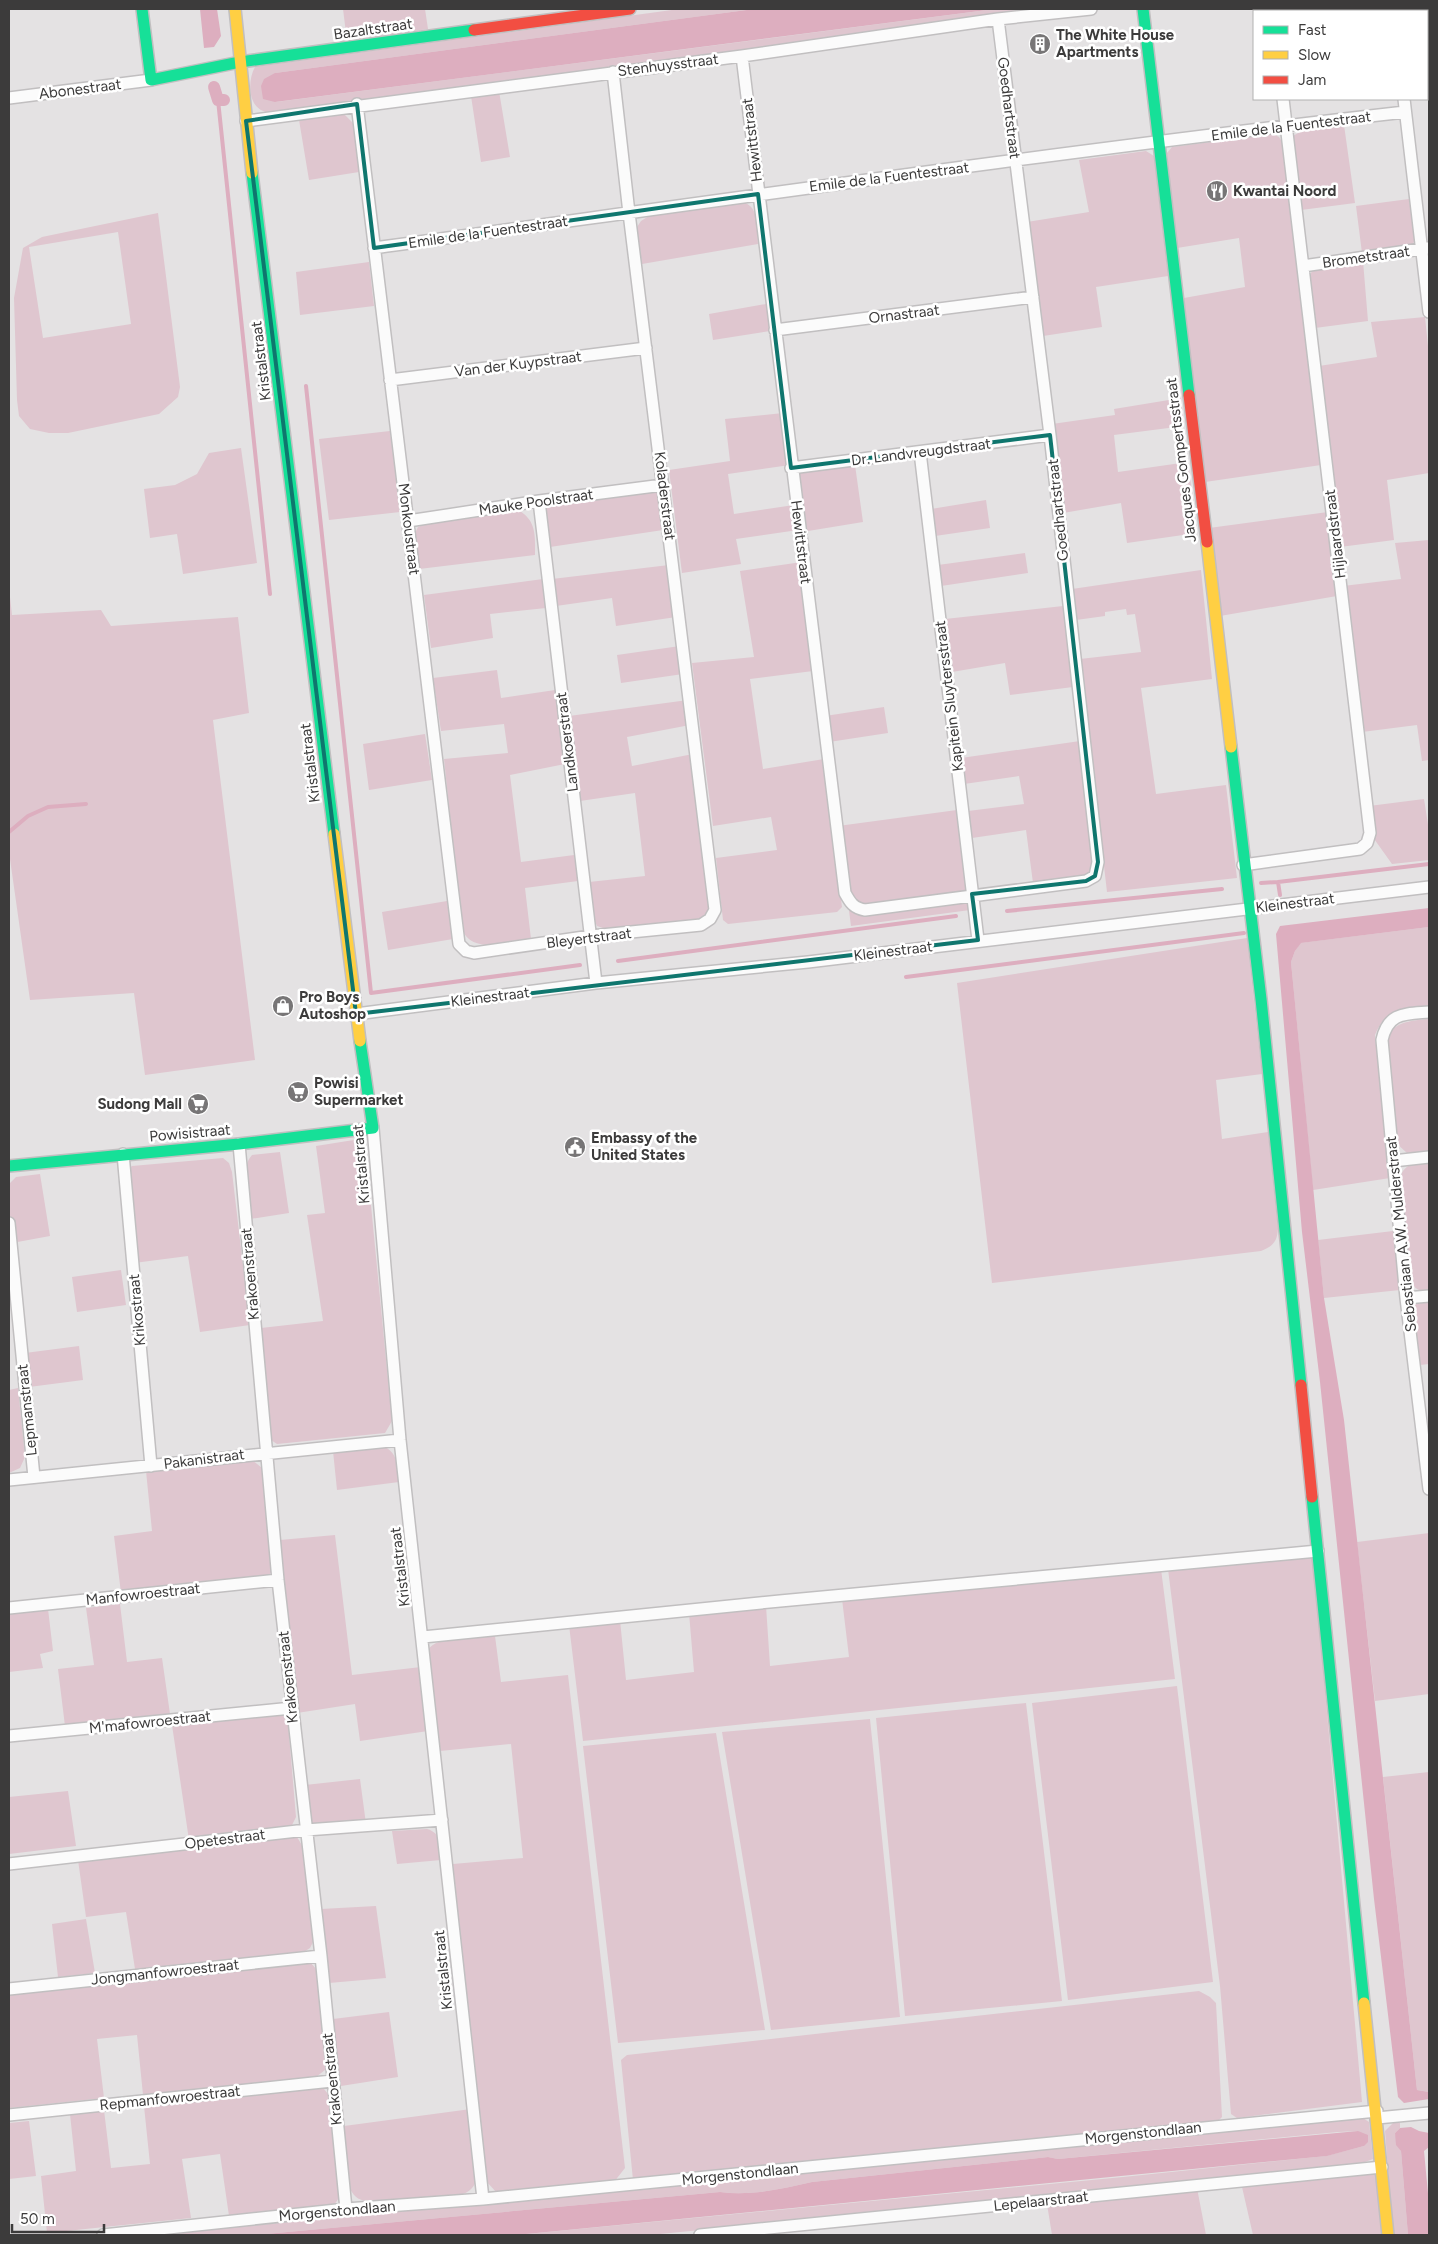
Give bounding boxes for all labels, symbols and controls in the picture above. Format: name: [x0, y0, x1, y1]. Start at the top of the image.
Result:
legend: [1253, 10, 1428, 100]
street label: Bazaltstraat: [332, 15, 414, 43]
text: Fast: [1298, 21, 1327, 39]
place label: The White House Apartments: [1056, 26, 1175, 61]
building icon: The White House Apartments: [1028, 32, 1052, 56]
text: Slow: [1298, 46, 1331, 64]
street label: Stenhuysstraat: [616, 50, 720, 80]
street label: Goedhartstraat: [994, 56, 1024, 160]
text: Jam: [1298, 71, 1326, 89]
street label: Abonestraat: [38, 75, 123, 103]
street label: Hewittstraat: [738, 97, 766, 183]
street label: Emile de la Fuentestraat: [1210, 107, 1372, 145]
street label: Emile de la Fuentestraat: [808, 158, 970, 196]
restaurant icon: Kwantai Noord: [1205, 179, 1229, 203]
place label: Kwantai Noord: [1233, 182, 1336, 200]
street label: Emile de la Fuentestraat: [407, 212, 569, 252]
street label: Brometstraat: [1321, 242, 1411, 272]
street label: Ornastraat: [867, 301, 941, 327]
street label: Kristalstraat: [247, 320, 275, 402]
street label: Van der Kuypstraat: [453, 347, 583, 381]
street label: Jacques Gompertsstraat: [1162, 376, 1200, 543]
street label: Dr. Landvreugdstraat: [850, 434, 992, 469]
street label: Koladerstraat: [651, 451, 679, 542]
street label: Goedhartstraat: [1044, 458, 1072, 562]
street label: Monkoustraat: [394, 482, 424, 576]
street label: Mauke Poolstraat: [477, 485, 595, 519]
street label: Hijlaardstraat: [1321, 488, 1349, 580]
street label: Hewittstraat: [787, 499, 815, 585]
street label: Kapitein Sluytersstraat: [931, 619, 967, 772]
street label: Landkoerstraat: [552, 691, 582, 793]
street label: Kristalstraat: [296, 722, 324, 804]
street label: Kleinestraat: [1255, 889, 1336, 917]
street label: Bleyertstraat: [545, 924, 633, 952]
street label: Kleinestraat: [853, 937, 934, 965]
street label: Kleinestraat: [450, 983, 531, 1011]
place label: Pro Boys Autoshop: [299, 988, 366, 1023]
shop icon: Pro Boys Autoshop: [271, 994, 295, 1018]
place label: Powisi Supermarket: [314, 1074, 403, 1109]
supermarket icon: Powisi Supermarket: [286, 1080, 310, 1104]
supermarket icon: Sudong Mall: [186, 1092, 210, 1116]
place label: Sudong Mall: [97, 1095, 182, 1113]
street label: Powisistraat: [149, 1120, 232, 1146]
street label: Kristalstraat: [349, 1123, 373, 1205]
place label: Embassy of the United States: [591, 1129, 698, 1164]
public building icon: Embassy of the United States: [563, 1135, 587, 1159]
street label: Sebastiaan A.W. Mulderstraat: [1382, 1135, 1420, 1333]
street label: Krakoenstraat: [237, 1227, 263, 1321]
street label: Krikostraat: [125, 1273, 149, 1347]
street label: Lepmanstraat: [13, 1363, 41, 1457]
street label: Pakanistraat: [162, 1445, 246, 1473]
street label: Kristalstraat: [386, 1526, 414, 1608]
street label: Manfowroestraat: [85, 1579, 202, 1609]
street label: Krakoenstraat: [274, 1630, 302, 1724]
street label: M'mafowroestraat: [88, 1707, 212, 1737]
street label: Opetestraat: [184, 1825, 267, 1853]
street label: Kristalstraat: [430, 1929, 456, 2011]
street label: Jongmanfowroestraat: [90, 1955, 240, 1989]
street label: Krakoenstraat: [318, 2032, 346, 2126]
street label: Repmanfowroestraat: [99, 2082, 242, 2114]
street label: Morgenstondlaan: [1084, 2118, 1202, 2148]
street label: Morgenstondlaan: [681, 2159, 799, 2189]
street label: Lepelaarstraat: [993, 2187, 1090, 2215]
street label: Morgenstondlaan: [278, 2197, 396, 2225]
scale bar: [12, 2202, 105, 2234]
text: 50 m: [20, 2210, 55, 2228]

